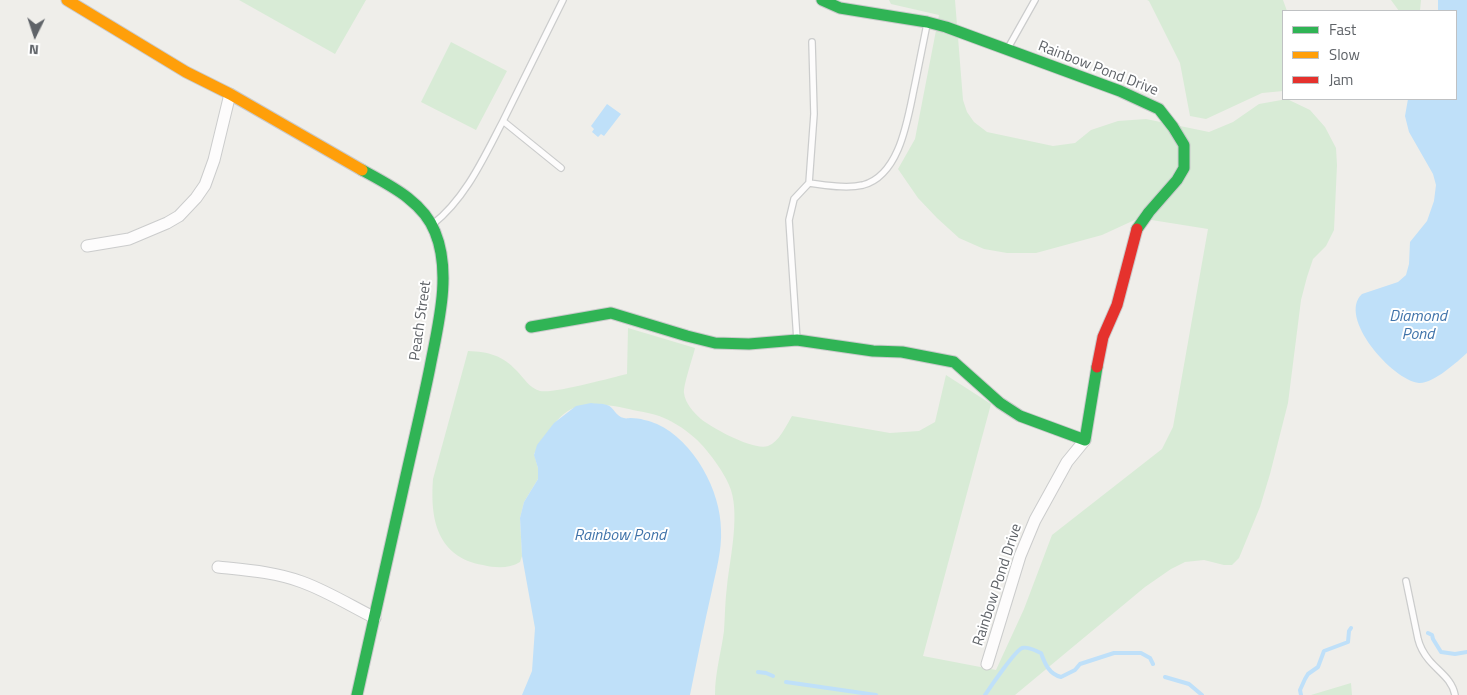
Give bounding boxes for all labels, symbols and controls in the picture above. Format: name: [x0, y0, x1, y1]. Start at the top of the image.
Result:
north arrow: [10, 10, 60, 60]
legend: [1282, 10, 1457, 100]
text: Fast: [1329, 18, 1356, 41]
street label: Rainbow Pond Drive: [1035, 38, 1161, 100]
text: N: [28, 40, 39, 61]
text: Slow: [1329, 43, 1360, 66]
text: Jam: [1329, 68, 1353, 91]
street label: Peach Street: [406, 280, 436, 362]
water label: Diamond Pond: [1389, 307, 1447, 345]
street label: Rainbow Pond Drive: [970, 522, 1026, 648]
water label: Rainbow Pond: [574, 526, 666, 546]

